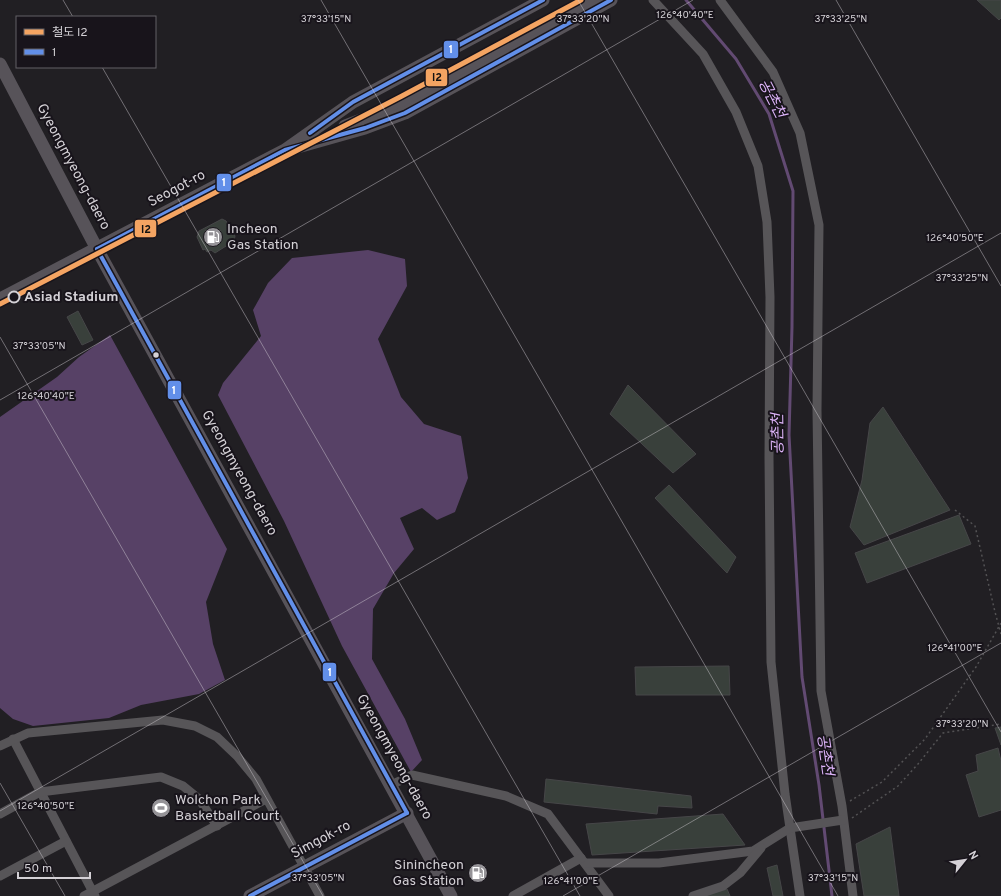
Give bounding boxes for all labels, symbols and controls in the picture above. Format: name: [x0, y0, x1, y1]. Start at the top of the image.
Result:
text: 126°40'40"E: [656, 9, 714, 22]
text: 37°33'15"N: [301, 13, 351, 26]
text: 37°33'20"N: [556, 13, 610, 26]
text: 37°33'25"N: [815, 13, 867, 26]
legend: [16, 16, 156, 68]
text: 철도 I2: [52, 25, 88, 41]
line badge: 1: [443, 40, 459, 59]
text: 1: [449, 43, 453, 57]
text: 1: [52, 45, 56, 61]
line badge: I2: [425, 68, 448, 87]
text: I2: [432, 71, 442, 85]
water label: 공촌천: [753, 76, 790, 124]
street label: Gyeongmyeong-daero: [32, 101, 114, 233]
street label: Seogot-ro: [145, 167, 209, 211]
line badge: 1: [216, 173, 232, 192]
text: 1: [222, 176, 226, 190]
line badge: I2: [134, 219, 157, 238]
place label: Incheon Gas Station: [227, 221, 299, 254]
text: I2: [141, 223, 151, 237]
fuel station icon: Incheon Gas Station: [202, 226, 224, 248]
text: 126°40'50"E: [926, 232, 984, 245]
text: 37°33'25"N: [936, 272, 988, 285]
place label: Asiad Stadium: [24, 289, 119, 306]
marker: Asiad Stadium: [7, 290, 21, 304]
text: 37°33'05"N: [12, 340, 66, 353]
unlabelled marker: [151, 350, 161, 360]
line badge: 1: [167, 380, 182, 400]
text: 1: [172, 384, 176, 398]
text: 126°40'40"E: [17, 390, 75, 403]
street label: Gyeongmyeong-daero: [197, 407, 281, 539]
water label: 공촌천: [769, 411, 789, 455]
text: 126°41'00"E: [928, 642, 982, 655]
line badge: 1: [322, 662, 337, 682]
text: 1: [328, 666, 332, 680]
street label: Gyeongmyeong-daero: [352, 691, 436, 823]
text: 37°33'20"N: [935, 718, 989, 731]
water label: 공촌천: [812, 733, 837, 779]
place label: Wolchon Park Basketball Court: [175, 792, 280, 825]
sports icon: Wolchon Park Basketball Court: [150, 797, 172, 819]
text: 126°40'50"E: [17, 800, 75, 813]
street label: Simgok-ro: [288, 817, 354, 863]
north arrow: [945, 840, 985, 880]
text: N: [965, 849, 981, 862]
scale bar: [18, 854, 90, 880]
place label: Sinincheon Gas Station: [392, 857, 464, 890]
text: 50 m: [24, 861, 52, 877]
fuel station icon: Sinincheon Gas Station: [467, 862, 489, 884]
text: 37°33'05"N: [291, 872, 345, 885]
text: 37°33'15"N: [808, 872, 858, 885]
text: 126°41'00"E: [544, 875, 598, 888]

